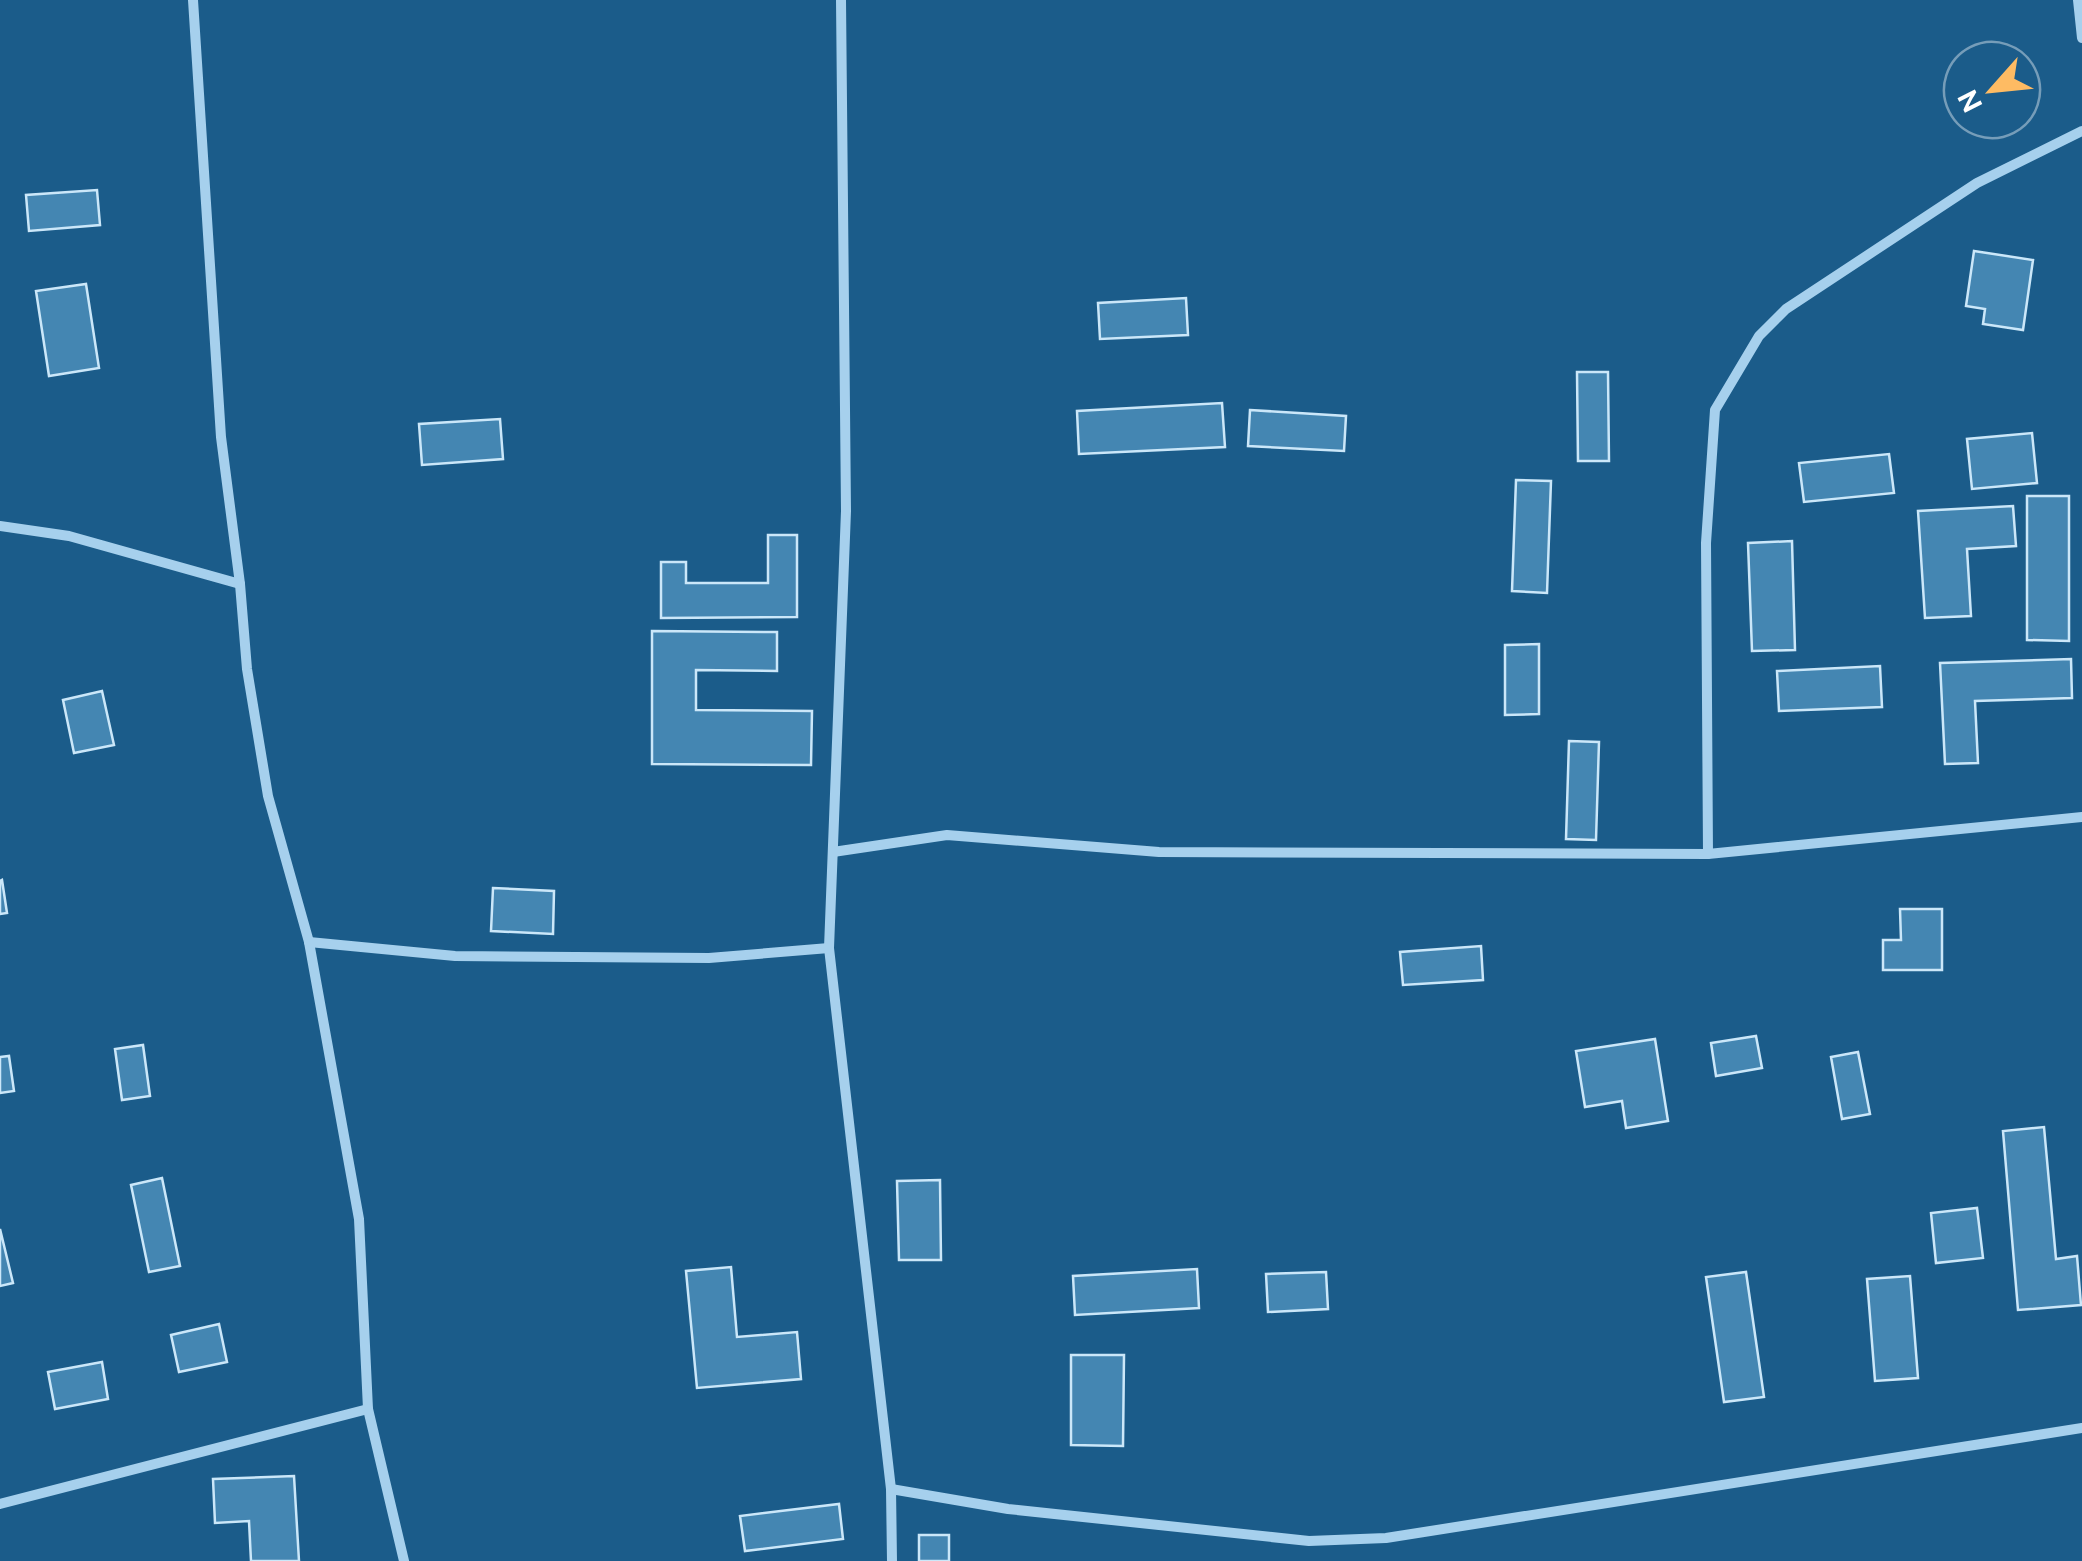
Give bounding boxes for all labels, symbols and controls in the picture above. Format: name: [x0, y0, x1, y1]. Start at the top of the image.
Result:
north arrow: [1942, 40, 2042, 140]
text: N: [1951, 85, 1988, 118]

